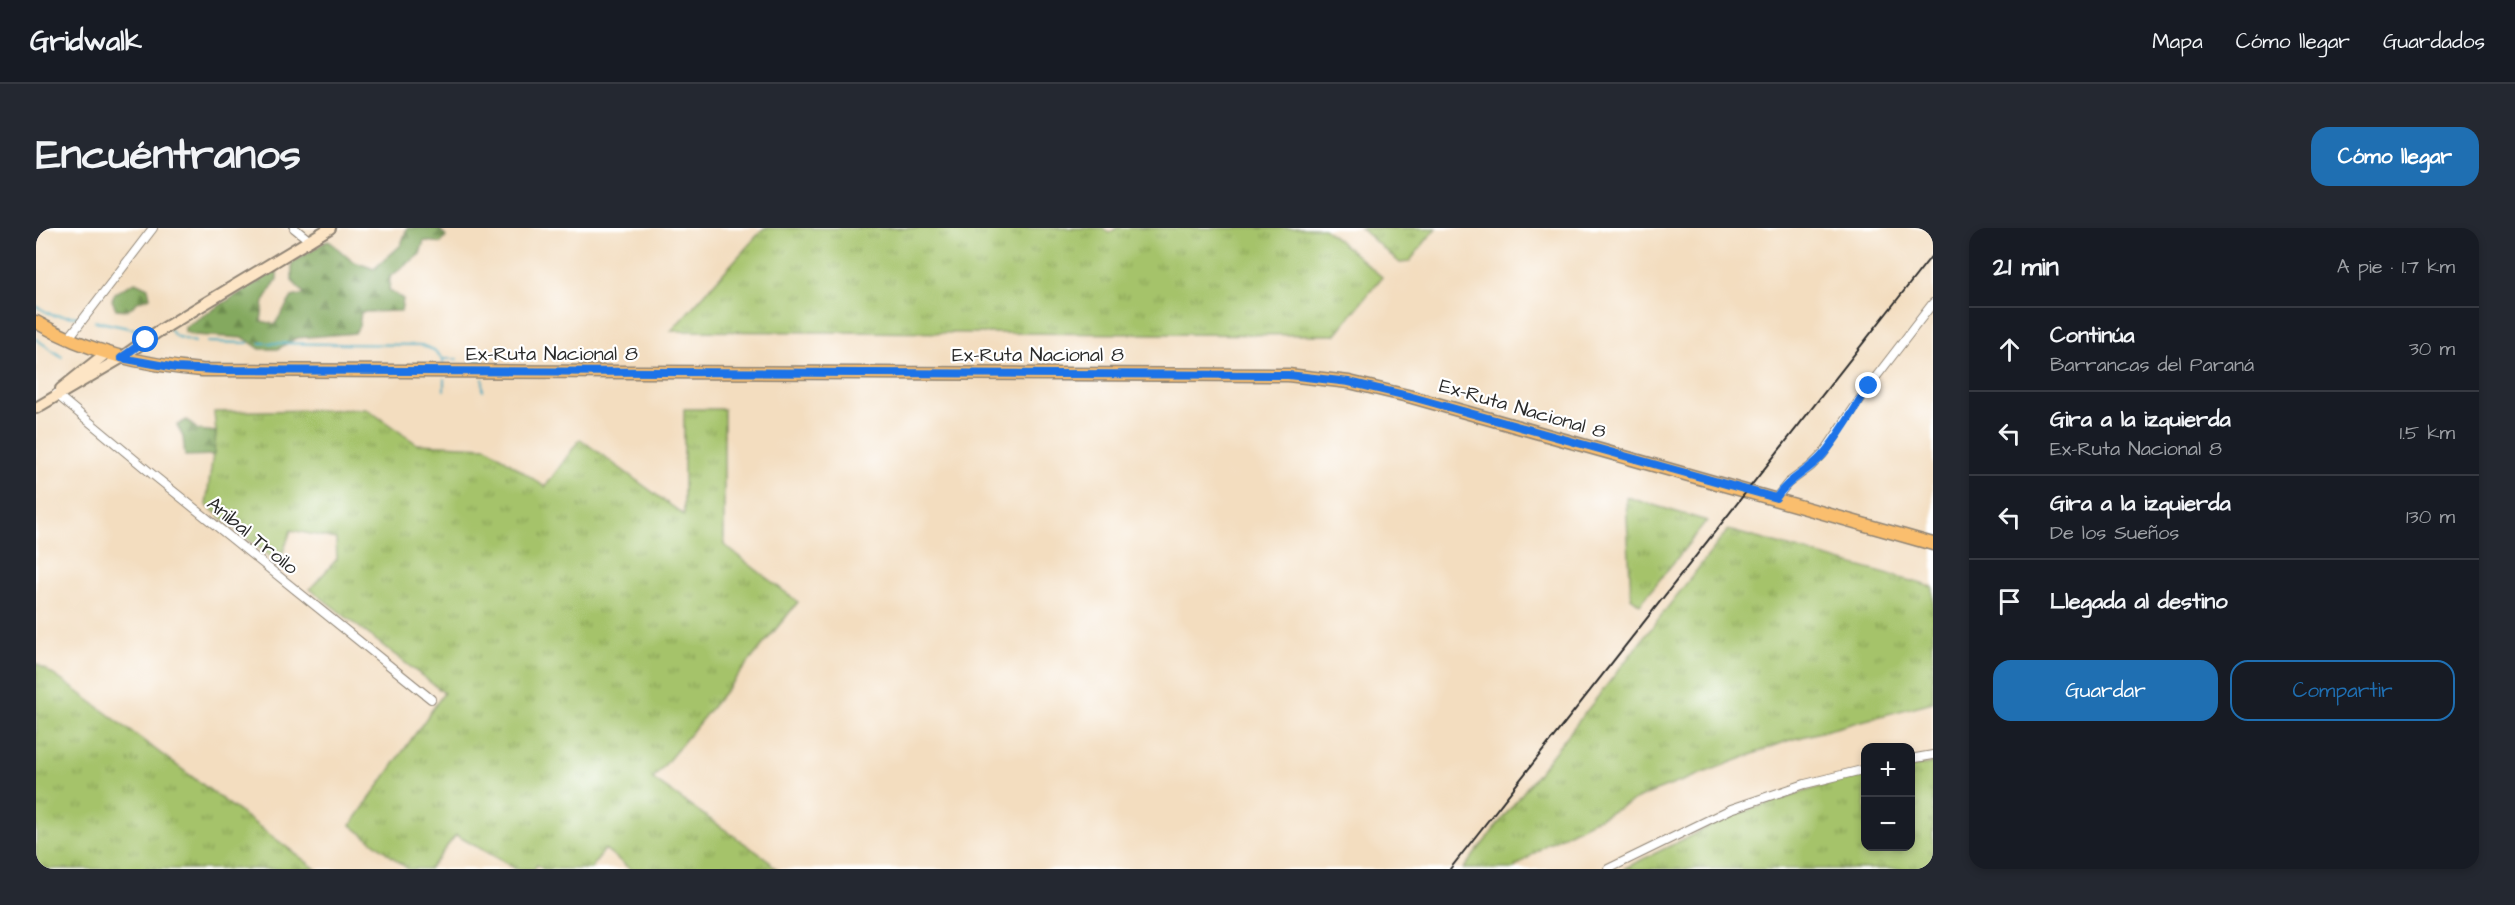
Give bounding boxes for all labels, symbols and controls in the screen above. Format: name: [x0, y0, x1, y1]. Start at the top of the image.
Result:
text: Gridwalk: [30, 22, 142, 61]
text: Mapa: [2152, 27, 2203, 56]
text: Cómo llegar: [2236, 27, 2350, 56]
text: Guardados: [2383, 27, 2485, 56]
text: Encuéntranos: [36, 127, 301, 185]
button: Cómo llegar: [2311, 127, 2479, 186]
text: 21 min: [1993, 249, 2059, 285]
text: A pie · 1.7 km: [2337, 253, 2455, 281]
text: Continúa: [2050, 320, 2135, 351]
route start: [132, 326, 158, 352]
icon: ahead: [1993, 333, 2026, 366]
text: 30 m: [2409, 335, 2455, 363]
street label: Ex-Ruta Nacional 8: [466, 340, 638, 368]
street label: Ex-Ruta Nacional 8: [952, 341, 1124, 369]
text: Barrancas del Paraná: [2050, 351, 2254, 379]
street label: Ex-Ruta Nacional 8: [1436, 372, 1609, 446]
route end: [1855, 372, 1881, 398]
text: Gira a la izquierda: [2050, 404, 2231, 435]
icon: left: [1993, 417, 2026, 450]
text: 1.5 km: [2400, 419, 2455, 447]
text: Ex-Ruta Nacional 8: [2050, 435, 2222, 463]
text: Gira a la izquierda: [2050, 488, 2231, 519]
street label: Anibal Troilo: [201, 490, 304, 581]
icon: left: [1993, 501, 2026, 534]
text: 130 m: [2406, 503, 2455, 531]
text: De los Sueños: [2050, 519, 2179, 547]
icon: arrive: [1993, 585, 2026, 618]
text: Llegada al destino: [2050, 586, 2228, 617]
button: Guardar: [1993, 660, 2218, 721]
button: Compartir: [2230, 660, 2455, 721]
map controls: [1861, 743, 1915, 851]
button: +: [1861, 743, 1915, 797]
button: −: [1861, 797, 1915, 851]

